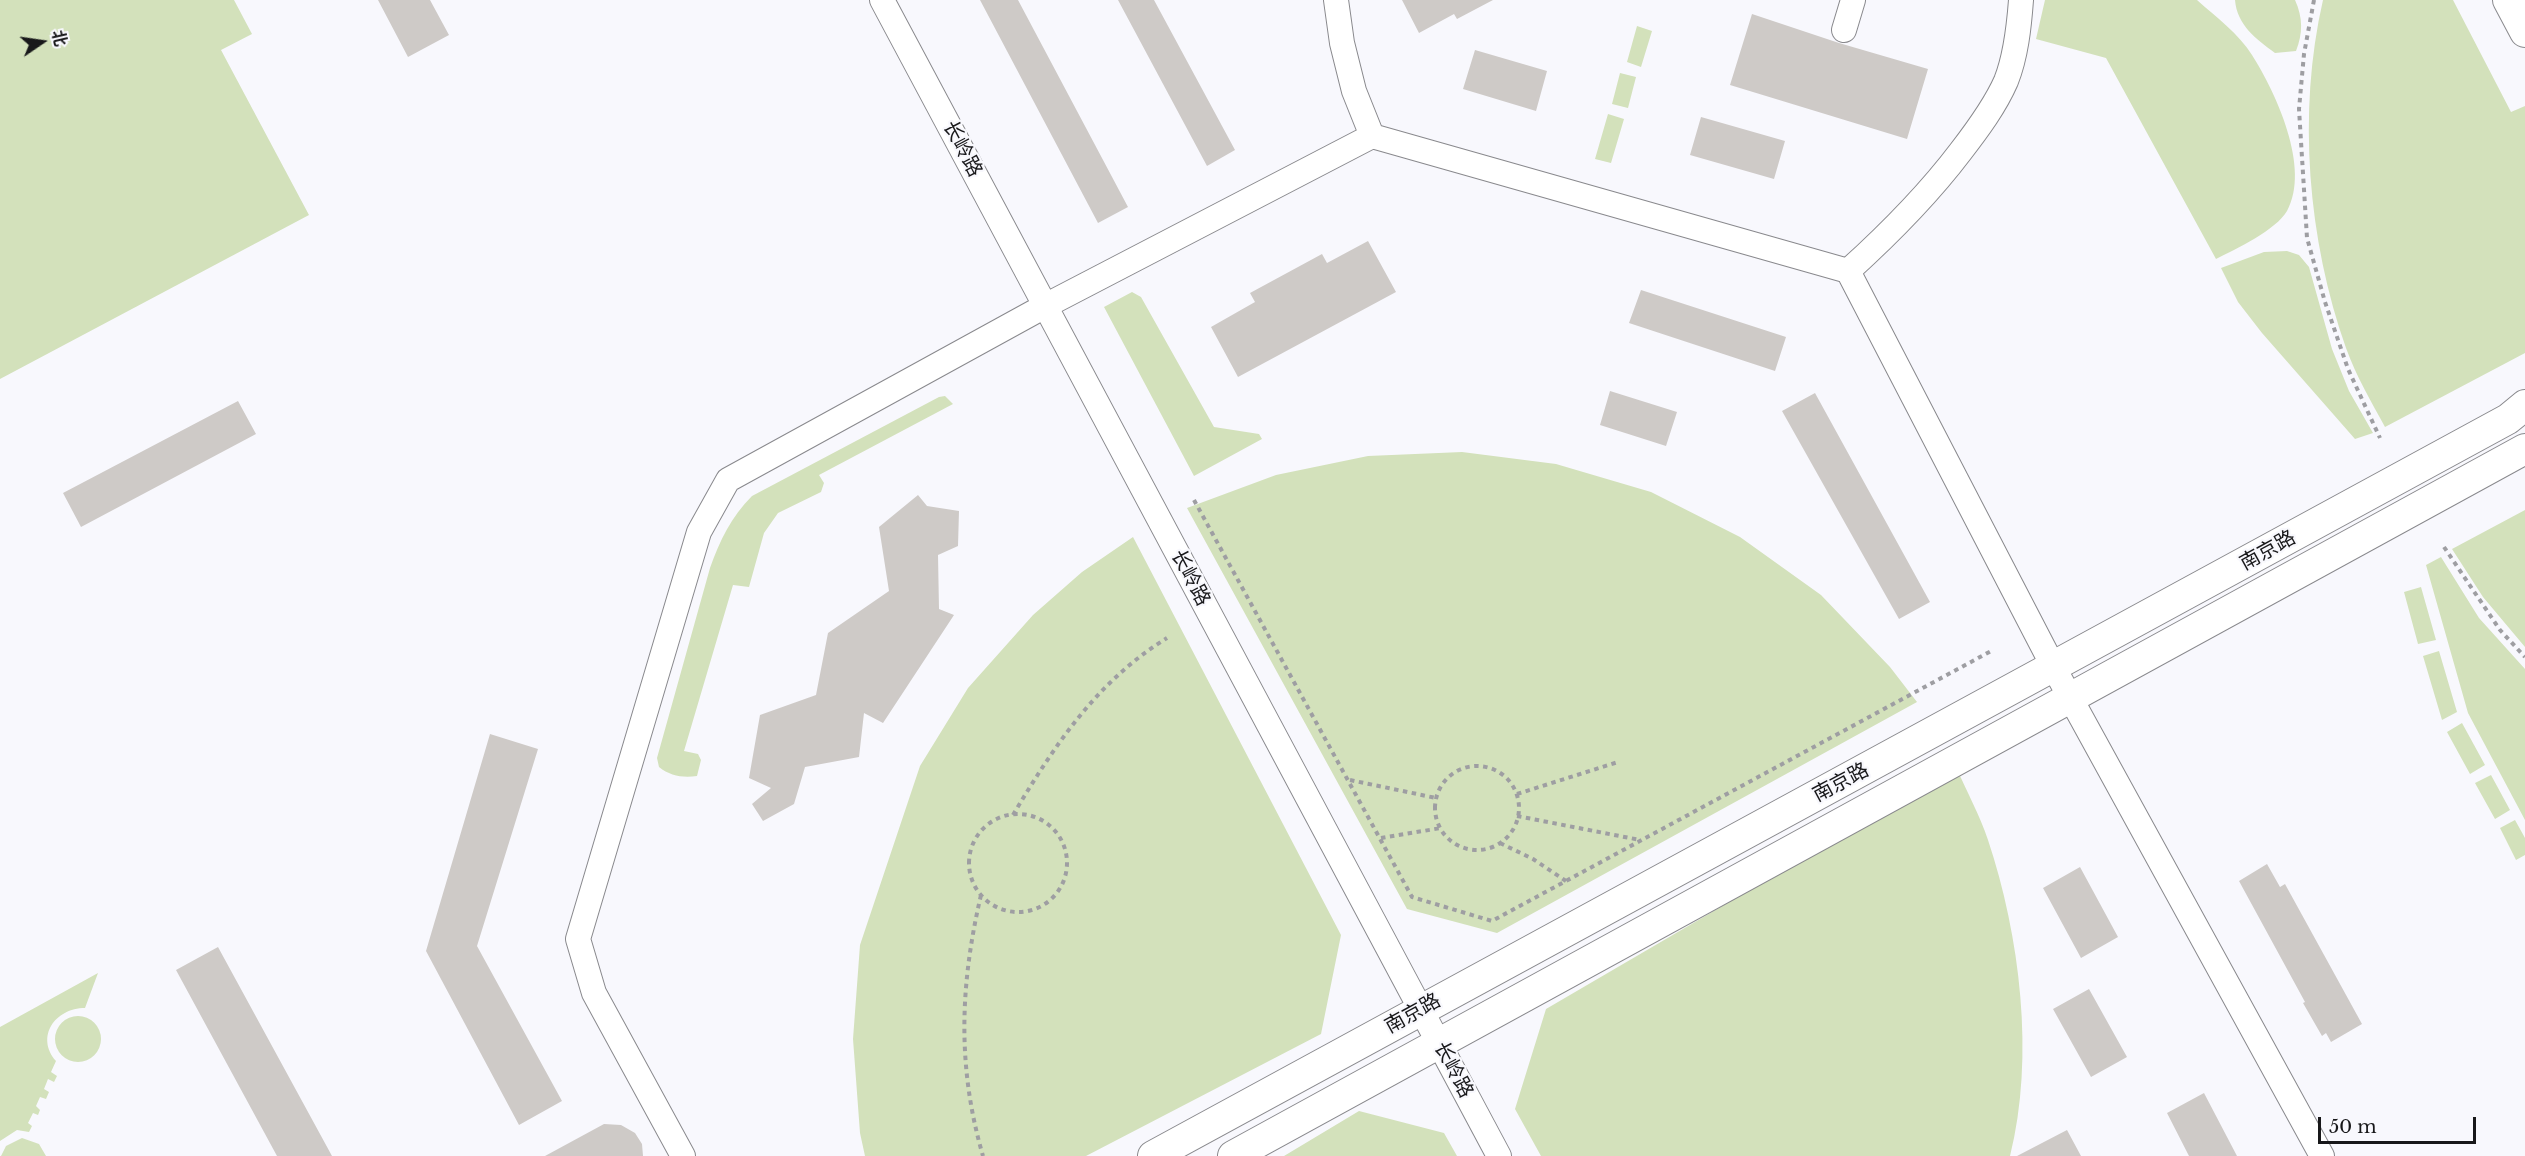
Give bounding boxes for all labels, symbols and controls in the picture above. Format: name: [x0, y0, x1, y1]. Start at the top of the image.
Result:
north arrow: [12, 12, 72, 72]
text: 北: [48, 28, 71, 48]
street label: 长岭路: [937, 117, 987, 181]
street label: 南京路: [2236, 526, 2300, 576]
street label: 长岭路: [1165, 546, 1215, 610]
street label: 南京路: [1809, 758, 1873, 808]
street label: 南京路: [1381, 989, 1445, 1039]
street label: 长岭路: [1428, 1038, 1478, 1102]
scale bar: [2321, 1105, 2478, 1143]
text: 50 m: [2329, 1116, 2377, 1138]

